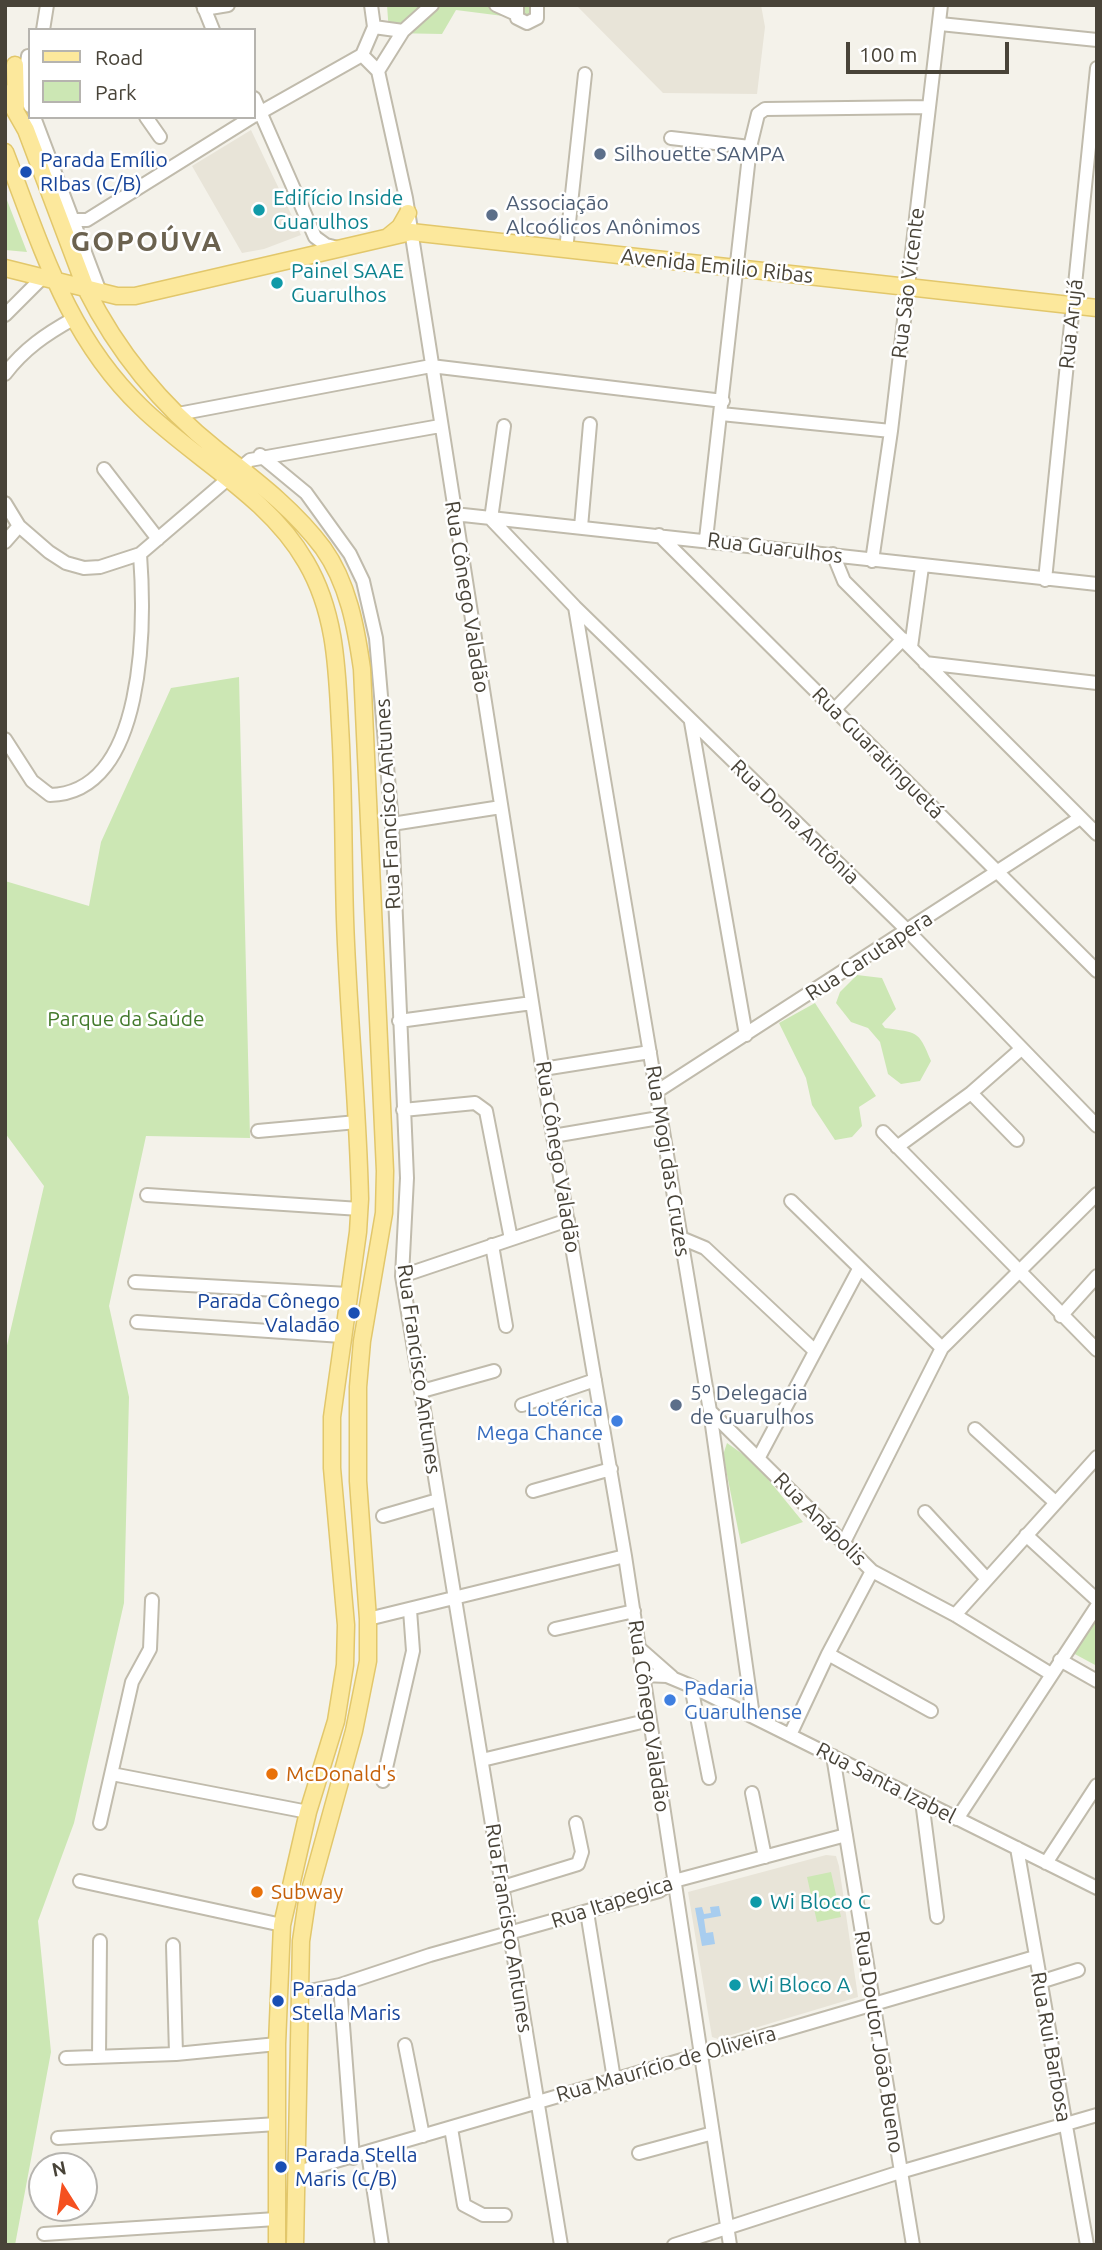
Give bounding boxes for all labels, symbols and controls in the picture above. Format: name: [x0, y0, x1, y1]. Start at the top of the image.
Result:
legend: [28, 28, 256, 119]
scale bar: [850, 28, 1013, 72]
text: 100 m: [859, 42, 917, 66]
text: Road: [95, 45, 143, 69]
text: Park: [95, 80, 137, 104]
place label: Silhouette SAMPA: [614, 141, 785, 167]
marker: Silhouette SAMPA: [592, 146, 608, 162]
place label: Parada Emílio RIbas (C/B): [40, 147, 168, 197]
marker: Parada Emílio RIbas (C/B): [18, 164, 34, 180]
place label: Edifício Inside Guarulhos: [273, 185, 403, 235]
place label: Associação Alcoólicos Anônimos: [506, 190, 700, 240]
marker: Edifício Inside Guarulhos: [251, 202, 267, 218]
street label: Rua São Vicente: [886, 206, 930, 360]
marker: Associação Alcoólicos Anônimos: [484, 207, 500, 223]
district label: GOPOÚVA: [72, 225, 222, 259]
street label: Avenida Emilio Ribas: [620, 243, 814, 289]
place label: Painel SAAE Guarulhos: [291, 258, 404, 308]
marker: Painel SAAE Guarulhos: [269, 275, 285, 291]
street label: Rua Arujá: [1054, 278, 1088, 370]
street label: Rua Cônego Valadão: [439, 499, 495, 695]
street label: Rua Guarulhos: [706, 527, 844, 569]
street label: Rua Guaratinguetá: [807, 682, 949, 824]
street label: Rua Francisco Antunes: [370, 698, 406, 910]
street label: Rua Dona Antônia: [725, 754, 865, 890]
street label: Rua Carutapera: [801, 906, 937, 1006]
park label: Parque da Saúde: [47, 1006, 205, 1032]
street label: Rua Cônego Valadão: [530, 1059, 586, 1255]
street label: Rua Mogi das Cruzes: [640, 1064, 696, 1258]
street label: Rua Francisco Antunes: [392, 1263, 446, 1475]
place label: Parada Cônego Valadão: [197, 1288, 340, 1338]
marker: Parada Cônego Valadão: [346, 1305, 362, 1321]
place label: 5º Delegacia de Guarulhos: [690, 1380, 814, 1430]
place label: Lotérica Mega Chance: [477, 1396, 603, 1446]
marker: 5º Delegacia de Guarulhos: [668, 1397, 684, 1413]
marker: Lotérica Mega Chance: [609, 1413, 625, 1429]
street label: Rua Anápolis: [768, 1467, 872, 1571]
street label: Rua Cônego Valadão: [623, 1618, 675, 1814]
place label: Padaria Guarulhense: [684, 1675, 802, 1725]
marker: Padaria Guarulhense: [662, 1692, 678, 1708]
street label: Rua Santa Izabel: [812, 1737, 960, 1829]
place label: McDonald's: [286, 1761, 396, 1787]
marker: McDonald's: [264, 1766, 280, 1782]
street label: Rua Francisco Antunes: [480, 1822, 538, 2034]
street label: Rua Itapegica: [548, 1870, 676, 1934]
place label: Subway: [271, 1879, 343, 1905]
marker: Subway: [249, 1884, 265, 1900]
place label: Wi Bloco C: [770, 1889, 871, 1915]
marker: Wi Bloco C: [748, 1894, 764, 1910]
street label: Rua Doutor João Bueno: [849, 1929, 909, 2155]
street label: Rua Rui Barbosa: [1025, 1970, 1077, 2124]
place label: Wi Bloco A: [749, 1972, 850, 1998]
place label: Parada Stella Maris: [292, 1976, 401, 2026]
marker: Wi Bloco A: [727, 1977, 743, 1993]
marker: Parada Stella Maris: [270, 1993, 286, 2009]
street label: Rua Maurício de Oliveira: [553, 2020, 779, 2108]
place label: Parada Stella Maris (C/B): [295, 2142, 417, 2192]
north arrow: [28, 2152, 98, 2222]
text: N: [50, 2156, 68, 2181]
marker: Parada Stella Maris (C/B): [273, 2159, 289, 2175]

